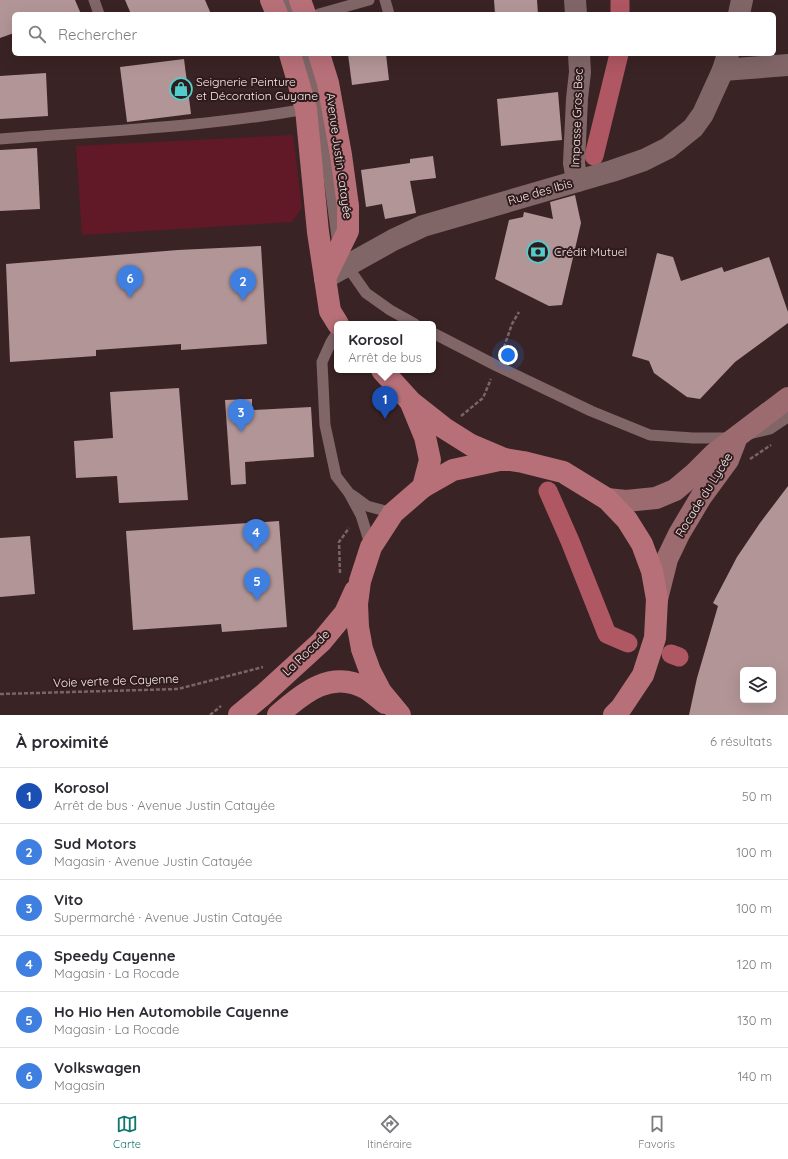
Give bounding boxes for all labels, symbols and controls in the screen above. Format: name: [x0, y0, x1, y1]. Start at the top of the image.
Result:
search box: [12, 12, 776, 56]
icon: search: [26, 23, 48, 45]
text: Rechercher: [58, 25, 137, 44]
street label: Impasse Gros Bec: [567, 68, 586, 168]
place label: Seignerie Peinture et Décoration Guyane: [196, 74, 318, 103]
shop icon: Seignerie Peinture et Décoration Guyane: [168, 76, 194, 102]
street label: Avenue Justin Catayée: [323, 92, 356, 220]
street label: Rue des Ibis: [506, 175, 574, 208]
bank icon: Crédit Mutuel: [525, 239, 551, 265]
place label: Crédit Mutuel: [554, 244, 627, 259]
pin: 6: [117, 265, 143, 298]
pin: 2: [230, 268, 256, 301]
popup: [334, 321, 436, 373]
text: Korosol: [348, 330, 403, 349]
your location: [498, 345, 518, 365]
text: Arrêt de bus: [348, 349, 422, 365]
pin: 1: [372, 386, 398, 419]
pin: 3: [228, 399, 254, 432]
street label: Rocade du Lycée: [672, 450, 736, 540]
pin: 4: [243, 519, 269, 552]
pin: 5: [244, 568, 270, 601]
street label: La Rocade: [279, 626, 332, 679]
map controls: [740, 667, 776, 703]
button: layers: [740, 667, 776, 703]
street label: Voie verte de Cayenne: [53, 671, 179, 690]
text: À proximité: [16, 731, 109, 752]
text: 6 résultats: [710, 733, 772, 749]
text: Korosol: [54, 778, 109, 797]
text: 1: [26, 788, 32, 804]
text: 50 m: [742, 788, 772, 804]
text: Arrêt de bus · Avenue Justin Catayée: [54, 797, 275, 813]
text: Sud Motors: [54, 834, 136, 853]
text: 2: [25, 844, 33, 860]
text: 100 m: [736, 844, 772, 860]
text: Magasin · Avenue Justin Catayée: [54, 853, 252, 869]
text: Vito: [54, 890, 83, 909]
text: 3: [26, 900, 32, 916]
text: 100 m: [736, 900, 772, 916]
text: Supermarché · Avenue Justin Catayée: [54, 909, 282, 925]
text: Speedy Cayenne: [54, 946, 176, 965]
text: 4: [25, 956, 33, 972]
text: 120 m: [737, 956, 772, 972]
text: Magasin · La Rocade: [54, 965, 179, 981]
text: Ho Hio Hen Automobile Cayenne: [54, 1002, 289, 1021]
text: 5: [25, 1012, 33, 1028]
text: 130 m: [737, 1012, 772, 1028]
text: Magasin · La Rocade: [54, 1021, 179, 1037]
text: Volkswagen: [54, 1058, 141, 1077]
text: 6: [25, 1068, 33, 1084]
text: 140 m: [737, 1068, 772, 1084]
text: Magasin: [54, 1077, 105, 1093]
tab: Carte: [113, 1113, 141, 1151]
tab: Itinéraire: [367, 1113, 412, 1151]
tab: Favoris: [638, 1113, 675, 1151]

